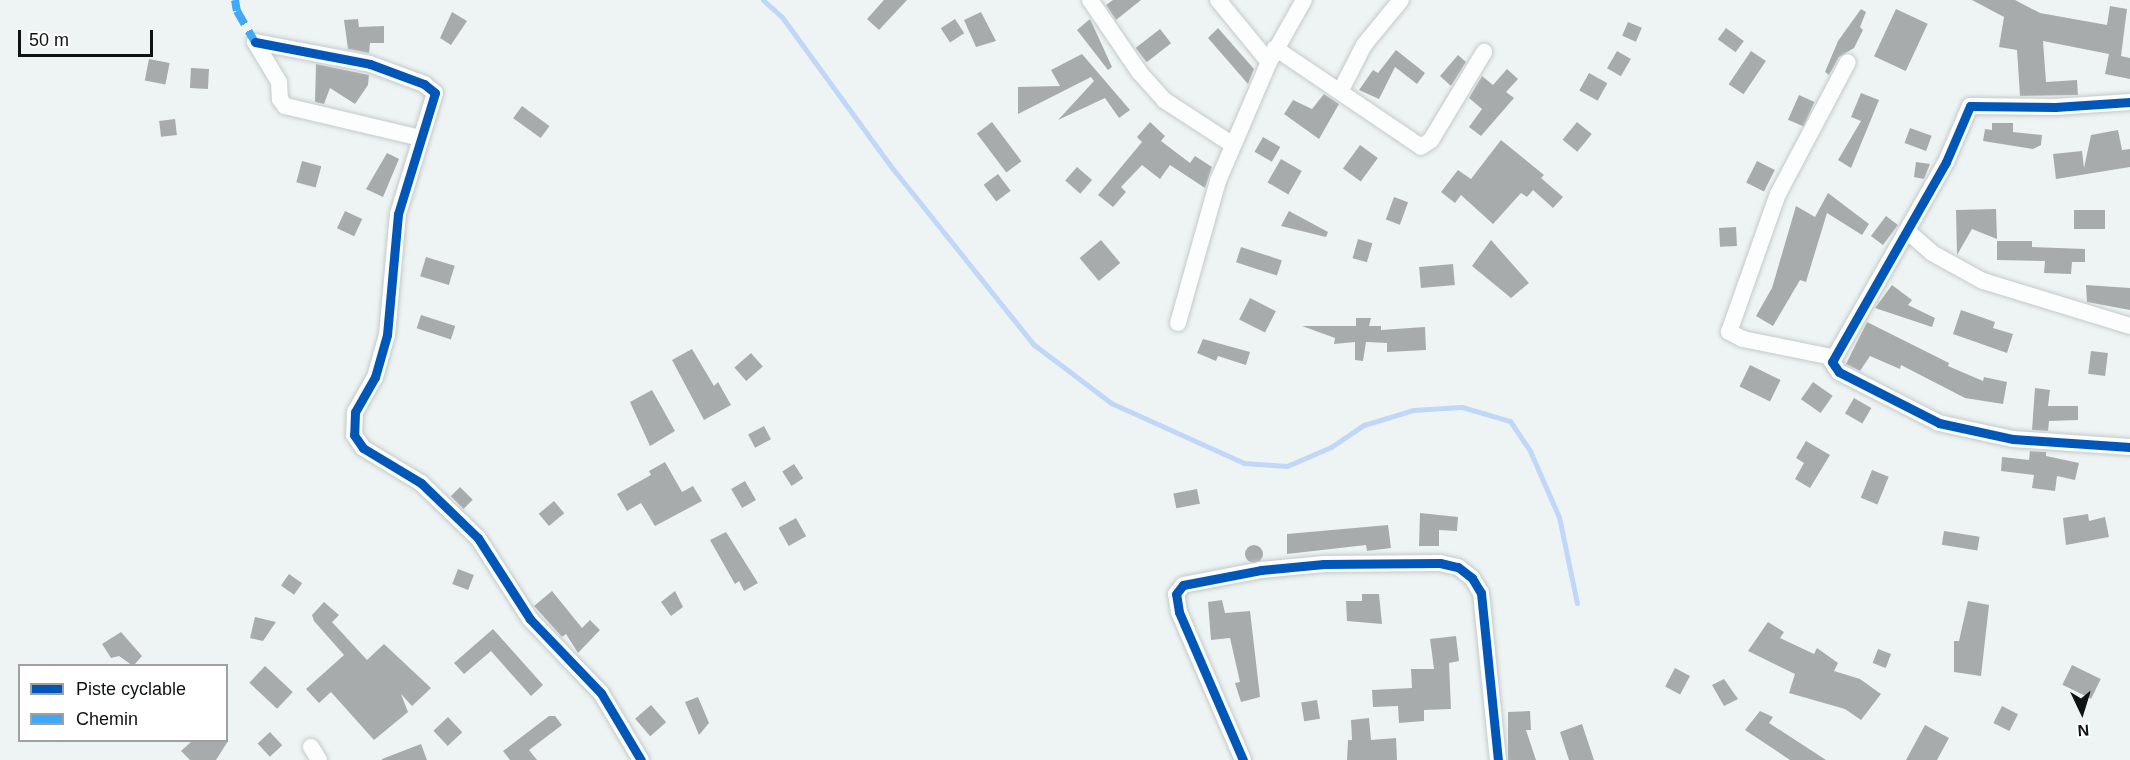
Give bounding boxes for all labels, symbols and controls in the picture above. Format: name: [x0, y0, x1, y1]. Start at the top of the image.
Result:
scale bar: [21, 18, 156, 56]
text: 50 m: [29, 30, 69, 50]
legend: [18, 664, 228, 742]
text: Piste cyclable: [76, 679, 186, 699]
north arrow: [2052, 682, 2112, 742]
text: Chemin: [76, 709, 138, 729]
text: N: [2077, 722, 2090, 739]

